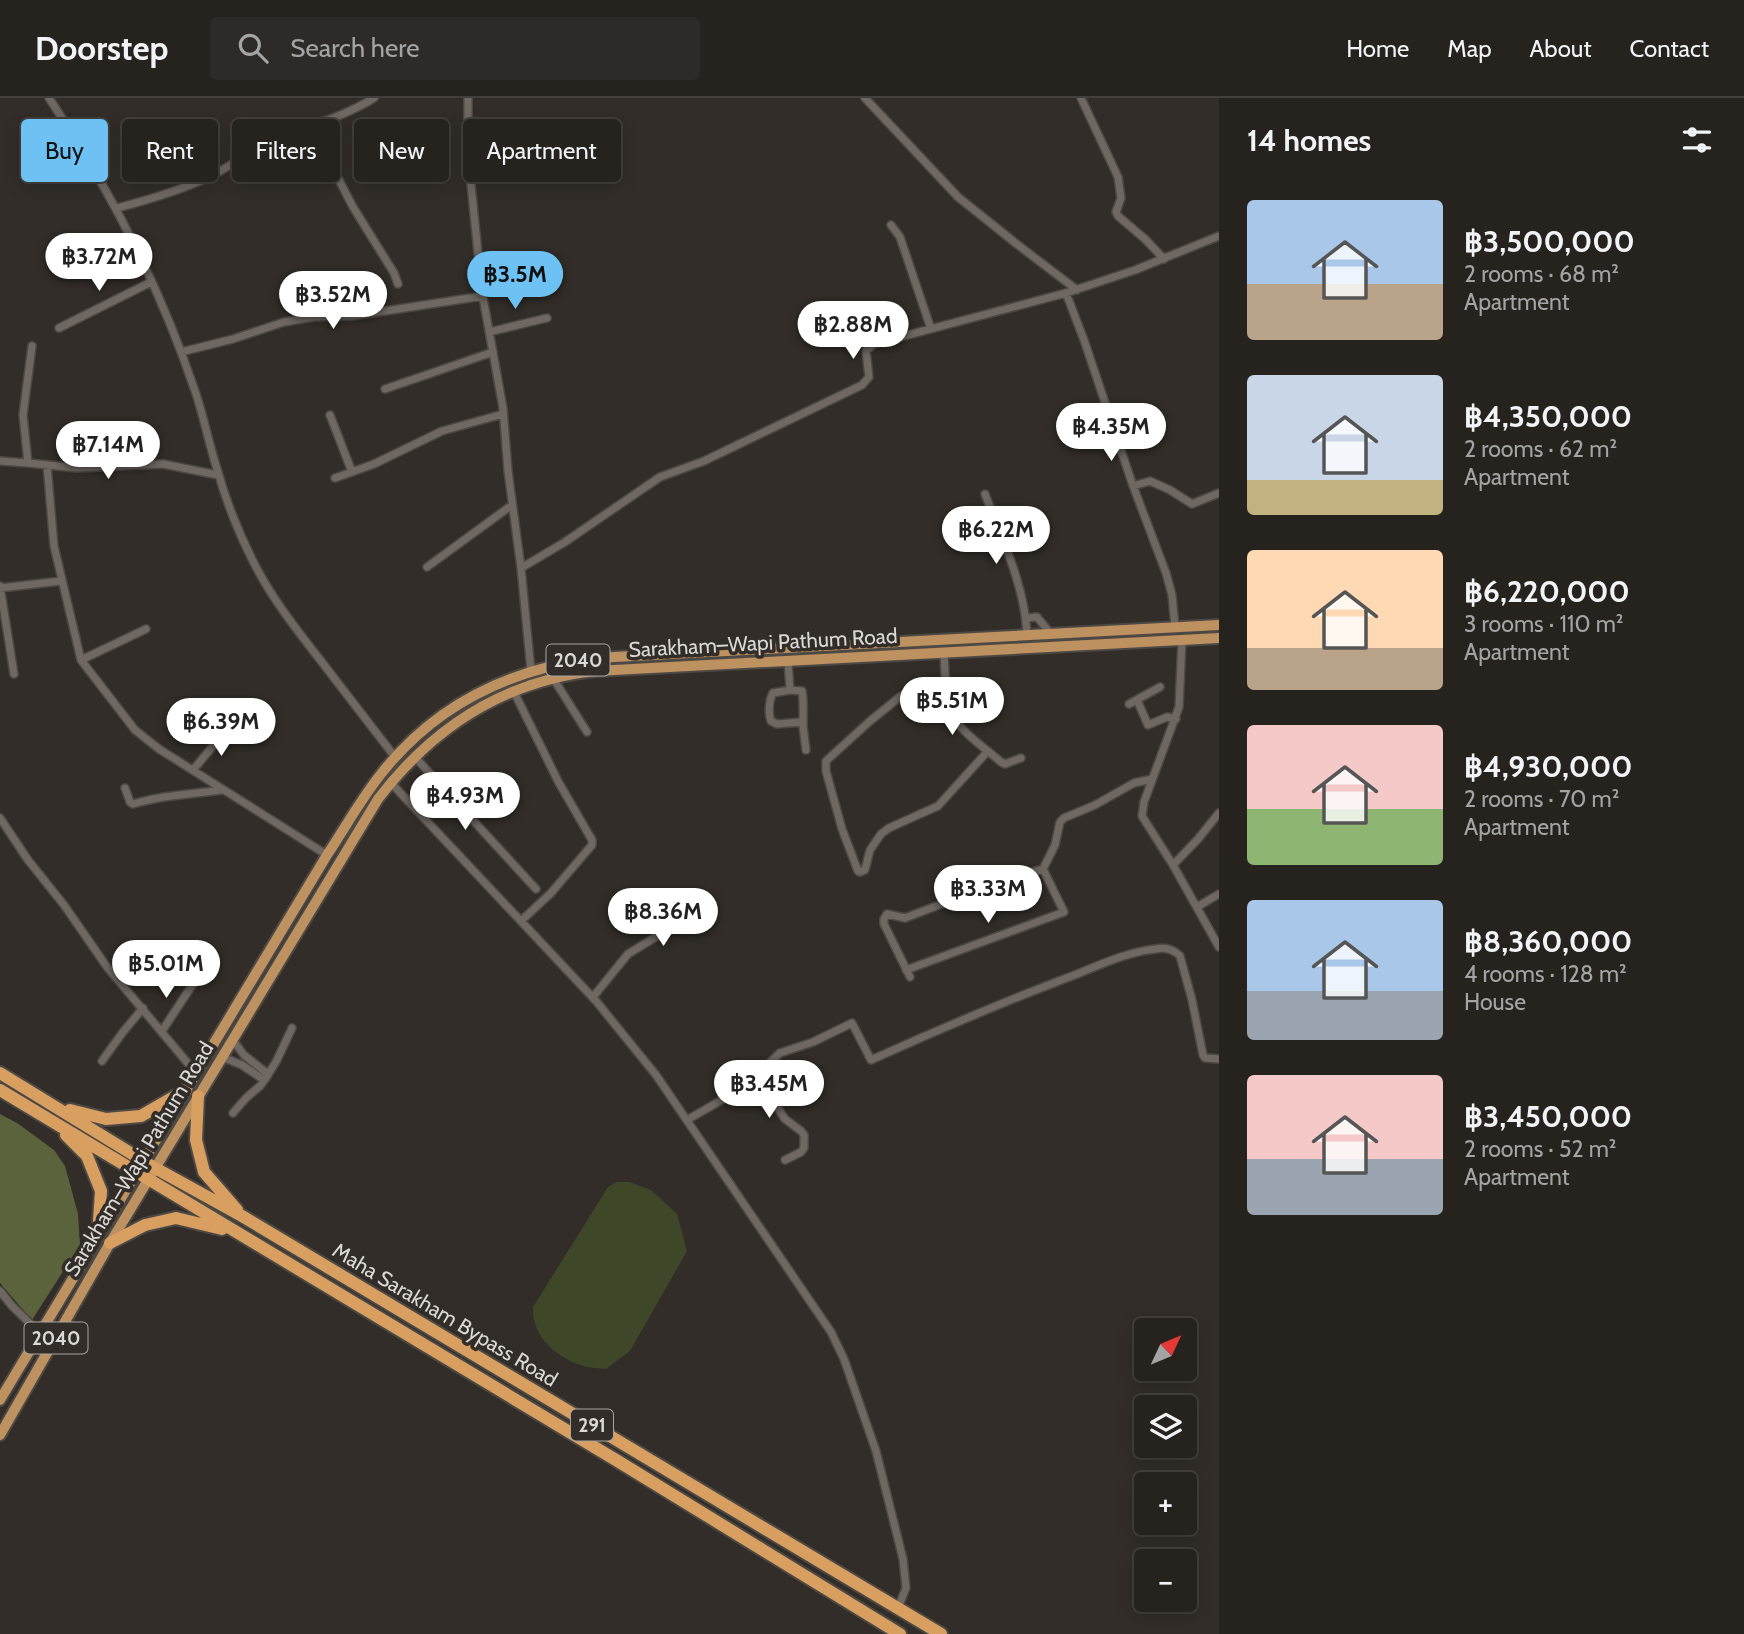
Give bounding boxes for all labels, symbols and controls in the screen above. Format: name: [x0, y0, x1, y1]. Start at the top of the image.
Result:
search box: [210, 17, 700, 80]
text: Doorstep: [35, 28, 168, 68]
icon: search: [234, 29, 272, 67]
text: Search here: [290, 32, 419, 64]
text: Home: [1346, 34, 1409, 63]
text: Map: [1447, 34, 1492, 63]
text: About: [1530, 34, 1592, 63]
text: Contact: [1630, 34, 1709, 63]
chip: Buy: [21, 119, 108, 182]
chip: Rent: [122, 119, 218, 182]
chip: Filters: [232, 119, 340, 182]
chip: New: [354, 119, 449, 182]
chip: Apartment: [463, 119, 621, 182]
icon: filters: [1678, 121, 1716, 159]
text: 14 homes: [1247, 122, 1371, 159]
text: ฿3,500,000: [1464, 223, 1635, 260]
icon: home: [1303, 228, 1387, 312]
pin: ฿3.72M: [42, 234, 156, 293]
text: ฿3.72M: [61, 242, 137, 270]
pin: ฿3.5M: [466, 252, 564, 311]
text: ฿3.5M: [483, 260, 547, 288]
text: 2 rooms · 68 m²: [1464, 260, 1619, 288]
pin: ฿3.52M: [276, 272, 390, 331]
text: ฿3.52M: [295, 280, 371, 308]
text: Apartment: [1464, 288, 1569, 316]
pin: ฿2.88M: [796, 302, 910, 361]
text: ฿2.88M: [814, 310, 892, 338]
text: ฿4,350,000: [1464, 398, 1632, 435]
icon: home: [1303, 403, 1387, 487]
pin: ฿4.35M: [1054, 404, 1168, 463]
text: ฿4.35M: [1072, 412, 1150, 440]
pin: ฿7.14M: [51, 422, 165, 481]
text: ฿7.14M: [72, 430, 144, 458]
text: 2 rooms · 62 m²: [1464, 435, 1617, 463]
text: Apartment: [1464, 463, 1569, 491]
pin: ฿6.22M: [939, 506, 1053, 566]
text: ฿6.22M: [958, 515, 1034, 543]
text: ฿6,220,000: [1464, 573, 1630, 610]
icon: home: [1303, 578, 1387, 662]
text: 3 rooms · 110 m²: [1464, 610, 1623, 638]
street label: Sarakham–Wapi Pathum Road: [628, 623, 898, 662]
text: Apartment: [1464, 638, 1569, 666]
road number: 2040: [546, 645, 610, 676]
pin: ฿5.51M: [895, 678, 1009, 737]
text: ฿5.51M: [916, 686, 988, 714]
pin: ฿6.39M: [164, 698, 278, 758]
text: ฿6.39M: [183, 707, 259, 735]
text: ฿4,930,000: [1464, 748, 1632, 785]
icon: home: [1303, 753, 1387, 837]
pin: ฿4.93M: [408, 772, 522, 832]
text: ฿4.93M: [426, 781, 504, 809]
text: 2 rooms · 70 m²: [1464, 785, 1619, 813]
text: Apartment: [1464, 813, 1569, 841]
pin: ฿3.33M: [931, 866, 1045, 925]
text: ฿3.33M: [950, 874, 1026, 902]
pin: ฿8.36M: [606, 888, 720, 948]
text: ฿8.36M: [624, 897, 702, 925]
text: ฿8,360,000: [1464, 923, 1632, 960]
icon: home: [1303, 928, 1387, 1012]
pin: ฿5.01M: [109, 940, 223, 1000]
text: ฿5.01M: [128, 949, 204, 977]
text: 4 rooms · 128 m²: [1464, 960, 1627, 988]
text: House: [1464, 988, 1526, 1016]
street label: Sarakham–Wapi Pathum Road: [59, 1037, 219, 1281]
pin: ฿3.45M: [712, 1060, 826, 1120]
text: ฿3.45M: [730, 1069, 808, 1097]
text: ฿3,450,000: [1464, 1098, 1632, 1135]
icon: home: [1303, 1103, 1387, 1187]
text: 2 rooms · 52 m²: [1464, 1135, 1617, 1163]
text: Apartment: [1464, 1163, 1569, 1191]
street label: Maha Sarakham Bypass Road: [328, 1237, 562, 1392]
north arrow: [1134, 1318, 1197, 1381]
map controls: [1134, 1318, 1197, 1612]
road number: 2040: [24, 1322, 88, 1354]
button: layers: [1134, 1395, 1197, 1458]
road number: 291: [571, 1410, 613, 1441]
button: +: [1134, 1472, 1197, 1535]
button: −: [1134, 1549, 1197, 1612]

